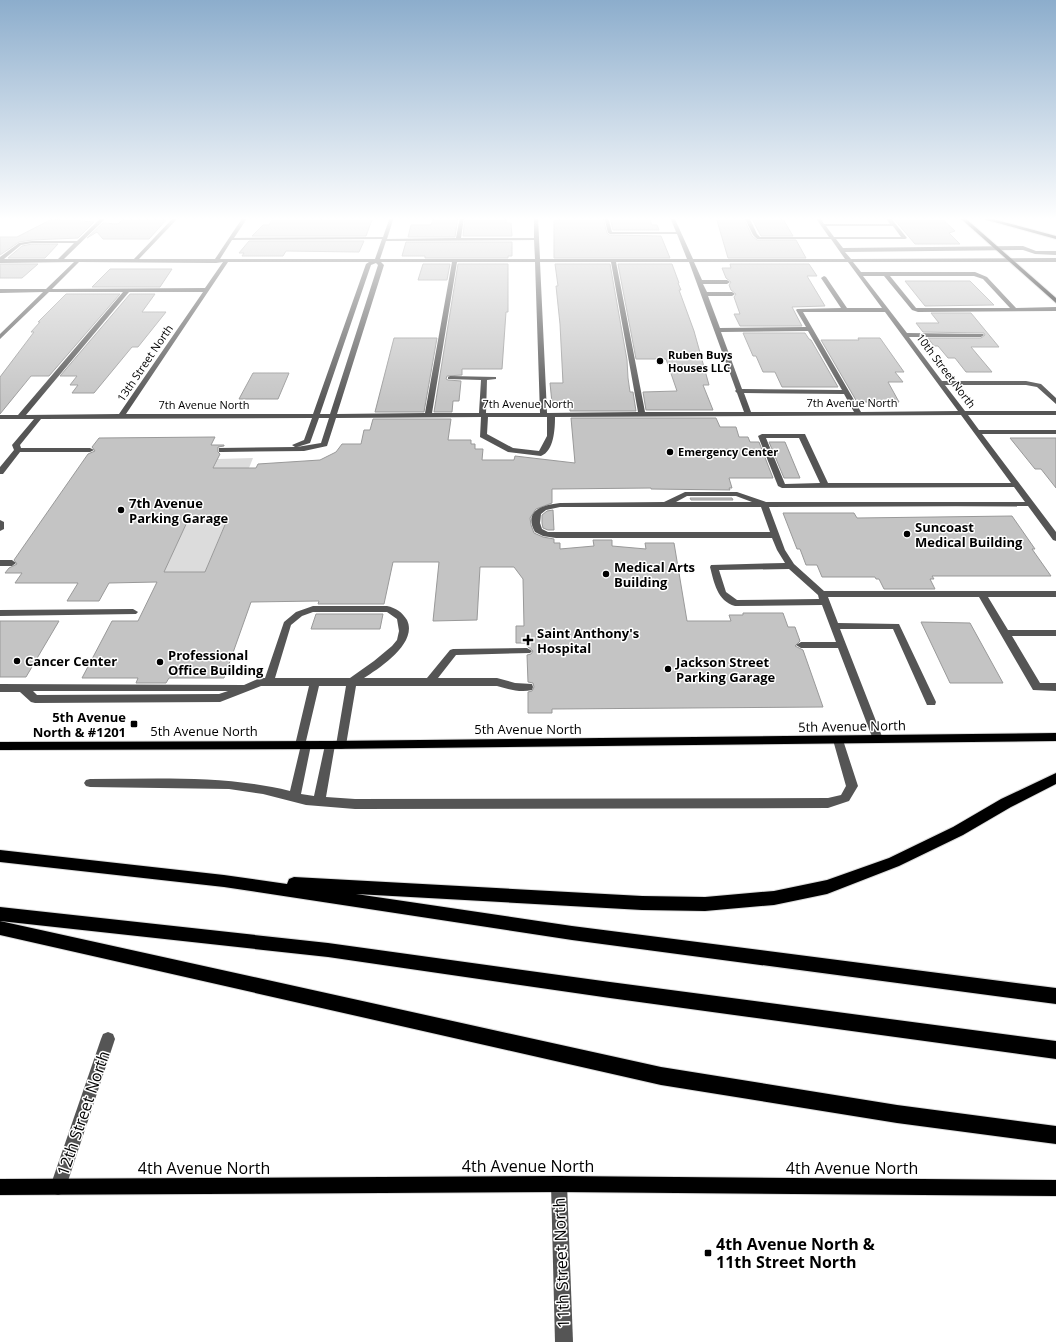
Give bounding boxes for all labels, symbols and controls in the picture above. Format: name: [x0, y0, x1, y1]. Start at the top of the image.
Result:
street label: 13th Street North: [113, 321, 176, 404]
street label: 10th Street North: [913, 330, 979, 411]
place label: Ruben Buys Houses LLC: [668, 347, 733, 375]
marker: Ruben Buys Houses LLC: [655, 356, 665, 366]
street label: 7th Avenue North: [806, 395, 898, 410]
street label: 7th Avenue North: [482, 396, 574, 411]
street label: 7th Avenue North: [158, 397, 250, 412]
place label: Emergency Center: [678, 444, 778, 459]
marker: Emergency Center: [665, 447, 675, 457]
place label: 7th Avenue Parking Garage: [129, 494, 229, 527]
marker: 7th Avenue Parking Garage: [116, 505, 126, 515]
place label: Suncoast Medical Building: [915, 518, 1023, 551]
marker: Suncoast Medical Building: [902, 529, 912, 539]
place label: Medical Arts Building: [614, 558, 695, 591]
marker: Medical Arts Building: [601, 569, 611, 579]
place label: Saint Anthony's Hospital: [537, 624, 639, 657]
marker: Saint Anthony's Hospital: [522, 634, 534, 646]
place label: Professional Office Building: [168, 646, 264, 679]
place label: Cancer Center: [25, 652, 117, 670]
place label: Jackson Street Parking Garage: [675, 653, 776, 686]
marker: Cancer Center: [12, 656, 22, 666]
marker: Professional Office Building: [155, 657, 165, 667]
marker: Jackson Street Parking Garage: [663, 664, 673, 674]
place label: 5th Avenue North & #1201: [33, 708, 126, 741]
street label: 5th Avenue North: [798, 716, 906, 736]
marker: 5th Avenue North & #1201: [129, 719, 139, 729]
street label: 5th Avenue North: [474, 720, 582, 738]
street label: 5th Avenue North: [150, 722, 258, 740]
street label: 12th Street North: [51, 1048, 115, 1178]
street label: 4th Avenue North: [462, 1155, 594, 1177]
street label: 4th Avenue North: [138, 1157, 270, 1179]
street label: 4th Avenue North: [786, 1157, 918, 1179]
street label: 11th Street North: [548, 1197, 574, 1329]
place label: 4th Avenue North & 11th Street North: [716, 1233, 875, 1273]
marker: 4th Avenue North & 11th Street North: [703, 1248, 713, 1258]

